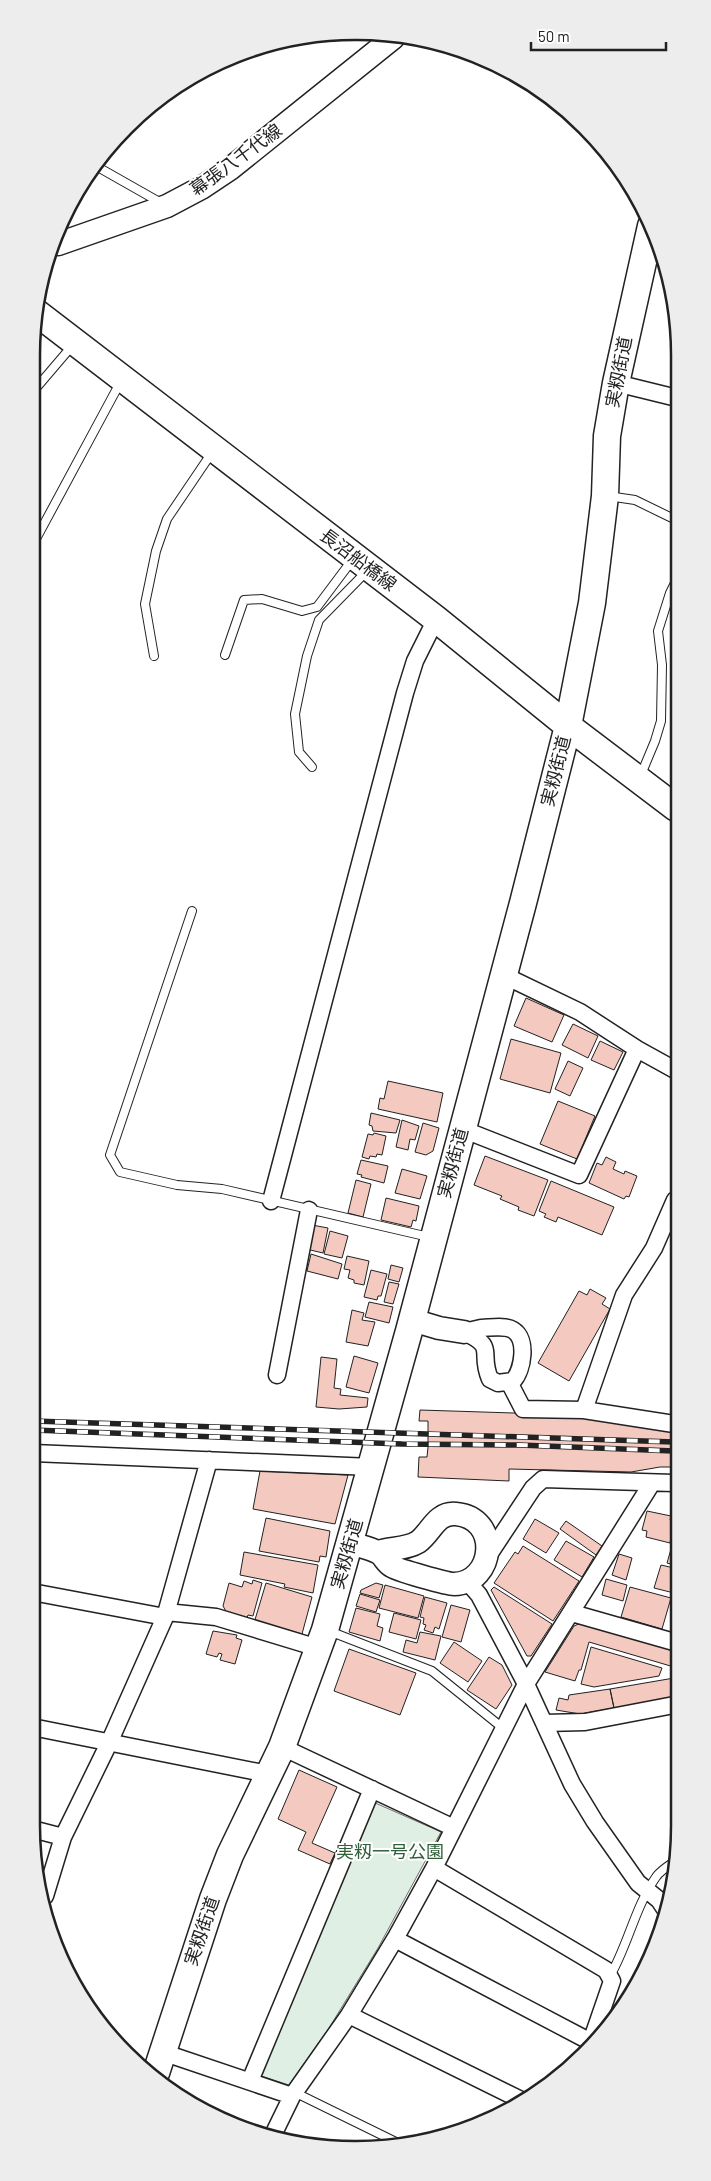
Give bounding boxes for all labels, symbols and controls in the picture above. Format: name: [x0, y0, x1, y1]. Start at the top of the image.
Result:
scale bar: [531, 20, 666, 52]
text: 50 m: [538, 27, 570, 45]
street label: 幕張八千代線: [185, 119, 286, 200]
street label: 実籾街道: [600, 334, 636, 409]
street label: 長沼船橋線: [316, 523, 401, 595]
street label: 実籾街道: [536, 733, 574, 808]
street label: 実籾街道: [432, 1125, 472, 1200]
street label: 実籾街道: [326, 1516, 367, 1591]
park label: 実籾一号公園: [336, 1840, 444, 1862]
street label: 実籾街道: [179, 1893, 223, 1968]

